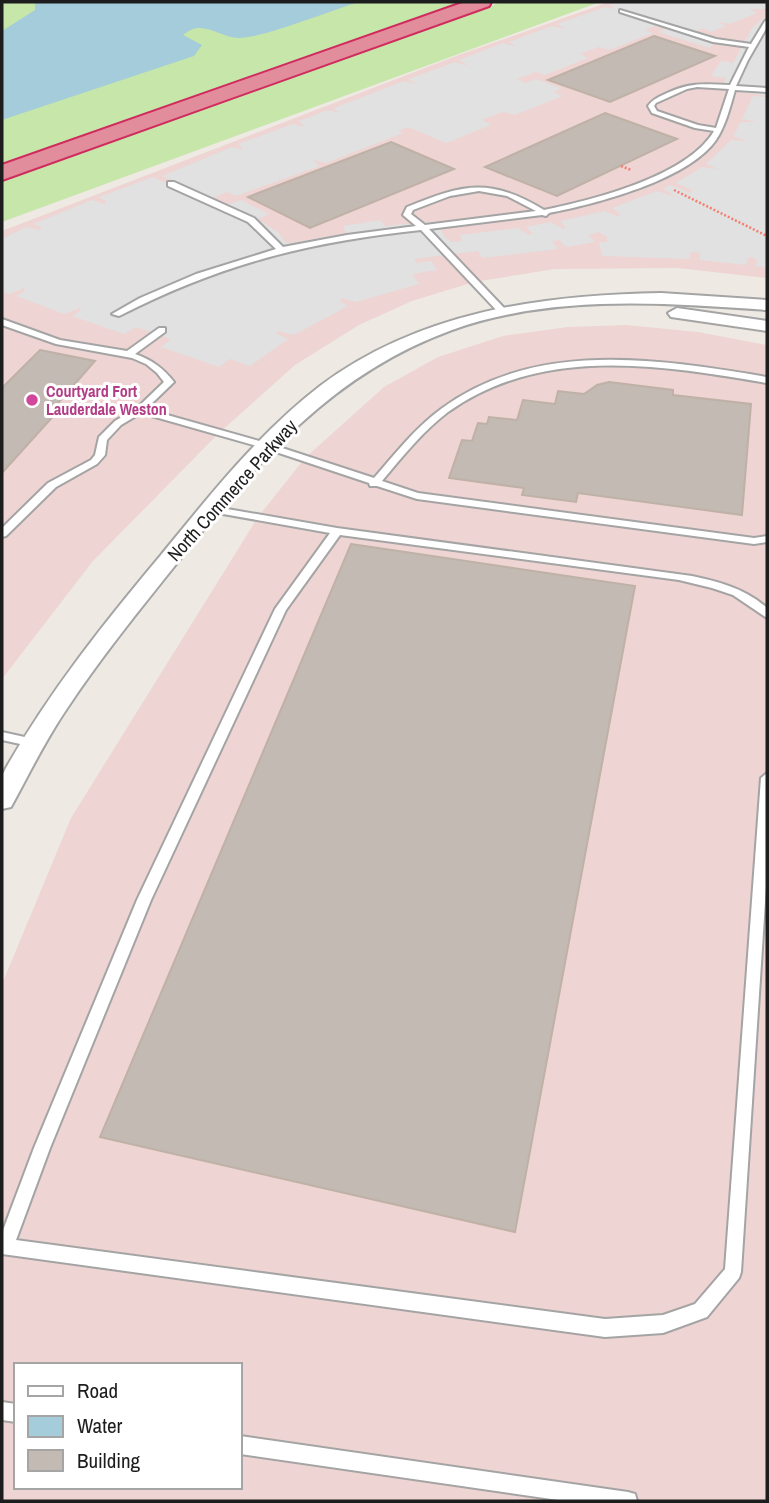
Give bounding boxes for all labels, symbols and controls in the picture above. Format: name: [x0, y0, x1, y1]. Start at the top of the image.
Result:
place label: Courtyard Fort Lauderdale Weston: [46, 380, 167, 420]
marker: Courtyard Fort Lauderdale Weston: [24, 392, 40, 408]
street label: North Commerce Parkway: [161, 413, 303, 567]
legend: [14, 1363, 242, 1489]
text: Road: [77, 1376, 118, 1405]
text: Water: [77, 1411, 123, 1440]
text: Building: [77, 1446, 141, 1475]

